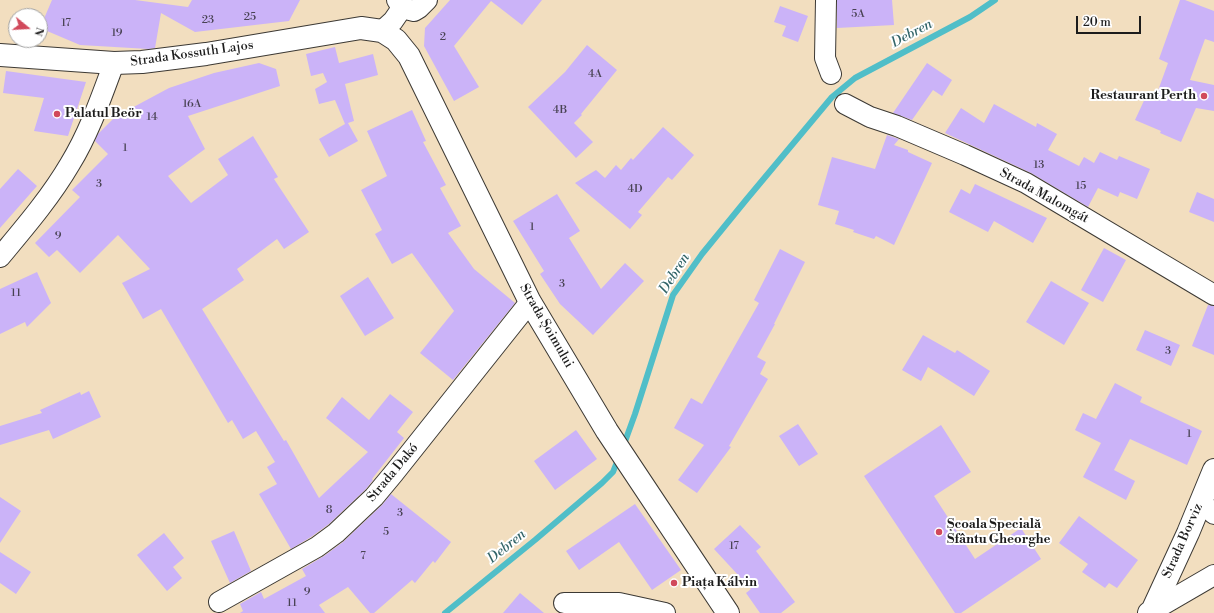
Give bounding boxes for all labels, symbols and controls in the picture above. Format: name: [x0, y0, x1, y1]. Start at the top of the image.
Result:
house number: 5A: [851, 7, 865, 21]
north arrow: [8, 8, 48, 48]
scale bar: [1078, 8, 1143, 34]
house number: 25: [244, 10, 256, 24]
house number: 23: [202, 13, 214, 27]
text: 20 m: [1083, 15, 1111, 30]
house number: 17: [61, 16, 71, 30]
water label: Debren: [888, 16, 936, 52]
text: N: [30, 25, 46, 38]
house number: 19: [111, 26, 123, 40]
house number: 2: [440, 30, 446, 44]
street label: Strada Kossuth Lajos: [130, 38, 254, 70]
house number: 4A: [588, 67, 602, 81]
place label: Restaurant Perth: [1091, 88, 1196, 104]
marker: Restaurant Perth: [1199, 91, 1209, 101]
house number: 16A: [183, 97, 201, 111]
house number: 4B: [553, 103, 567, 117]
place label: Palatul Beör: [65, 106, 142, 122]
marker: Palatul Beör: [52, 109, 62, 119]
house number: 14: [147, 110, 157, 124]
house number: 1: [123, 141, 127, 155]
house number: 13: [1034, 158, 1044, 172]
street label: Strada Malomgát: [997, 165, 1091, 227]
house number: 3: [96, 177, 102, 191]
house number: 15: [1076, 179, 1086, 193]
house number: 4D: [627, 182, 643, 196]
house number: 1: [530, 220, 534, 234]
house number: 9: [55, 229, 61, 243]
water label: Debren: [656, 251, 694, 297]
house number: 3: [559, 277, 565, 291]
street label: Strada Șoimului: [516, 281, 576, 371]
house number: 11: [11, 286, 21, 300]
house number: 3: [1165, 344, 1171, 358]
house number: 1: [1187, 427, 1191, 441]
street label: Strada Dakó: [364, 441, 422, 505]
street label: Strada Borviz: [1160, 501, 1206, 581]
house number: 8: [326, 503, 332, 517]
house number: 3: [397, 506, 403, 520]
place label: Școala Specială Sfântu Gheorghe: [947, 517, 1051, 548]
house number: 5: [383, 525, 389, 539]
water label: Debren: [484, 526, 530, 568]
marker: Școala Specială Sfântu Gheorghe: [934, 527, 944, 537]
house number: 17: [729, 539, 739, 553]
house number: 7: [360, 549, 366, 563]
place label: Piața Kálvin: [682, 575, 757, 591]
marker: Piața Kálvin: [669, 578, 679, 588]
house number: 9: [304, 585, 310, 599]
house number: 11: [287, 596, 297, 610]

